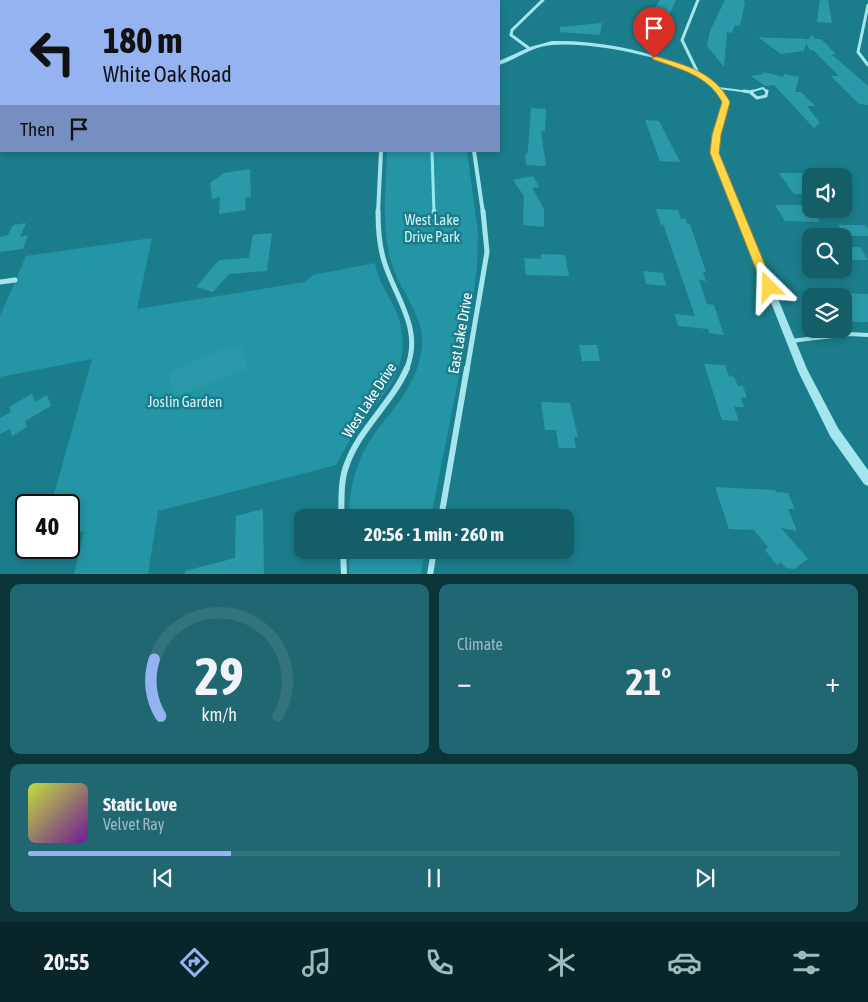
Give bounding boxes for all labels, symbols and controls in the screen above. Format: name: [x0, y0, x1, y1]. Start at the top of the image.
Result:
pin: [633, 7, 675, 58]
icon: arrive: [640, 14, 668, 42]
icon: left: [20, 20, 85, 85]
text: 180 m: [103, 20, 182, 60]
text: White Oak Road: [103, 61, 232, 87]
icon: arrive: [65, 115, 93, 143]
text: Then: [20, 118, 55, 140]
map controls: [802, 168, 852, 338]
button: sound: [802, 168, 852, 218]
park label: West Lake Drive Park: [404, 211, 461, 245]
button: search: [802, 228, 852, 278]
position arrow: [742, 260, 794, 312]
button: layers: [802, 288, 852, 338]
street label: East Lake Drive: [445, 291, 476, 375]
street label: West Lake Drive: [338, 359, 400, 441]
park label: Joslin Garden: [148, 393, 222, 410]
speed limit sign: 40: [15, 494, 80, 559]
text: 20:56 · 1 min · 260 m: [364, 523, 504, 545]
text: Climate: [457, 635, 503, 653]
text: 29: [195, 646, 244, 706]
text: 21°: [625, 660, 672, 703]
text: −: [457, 666, 472, 698]
text: +: [825, 666, 840, 698]
text: km/h: [202, 704, 237, 725]
text: Static Love: [103, 793, 177, 815]
text: Velvet Ray: [103, 815, 164, 833]
icon: previous: [149, 864, 177, 892]
icon: pause: [420, 864, 448, 892]
icon: next: [691, 864, 719, 892]
icon: directions: [177, 945, 212, 980]
icon: music: [299, 945, 334, 980]
icon: phone: [422, 945, 457, 980]
icon: climate: [544, 945, 579, 980]
icon: car: [667, 945, 702, 980]
icon: filters: [789, 945, 824, 980]
text: 20:55: [44, 949, 89, 975]

